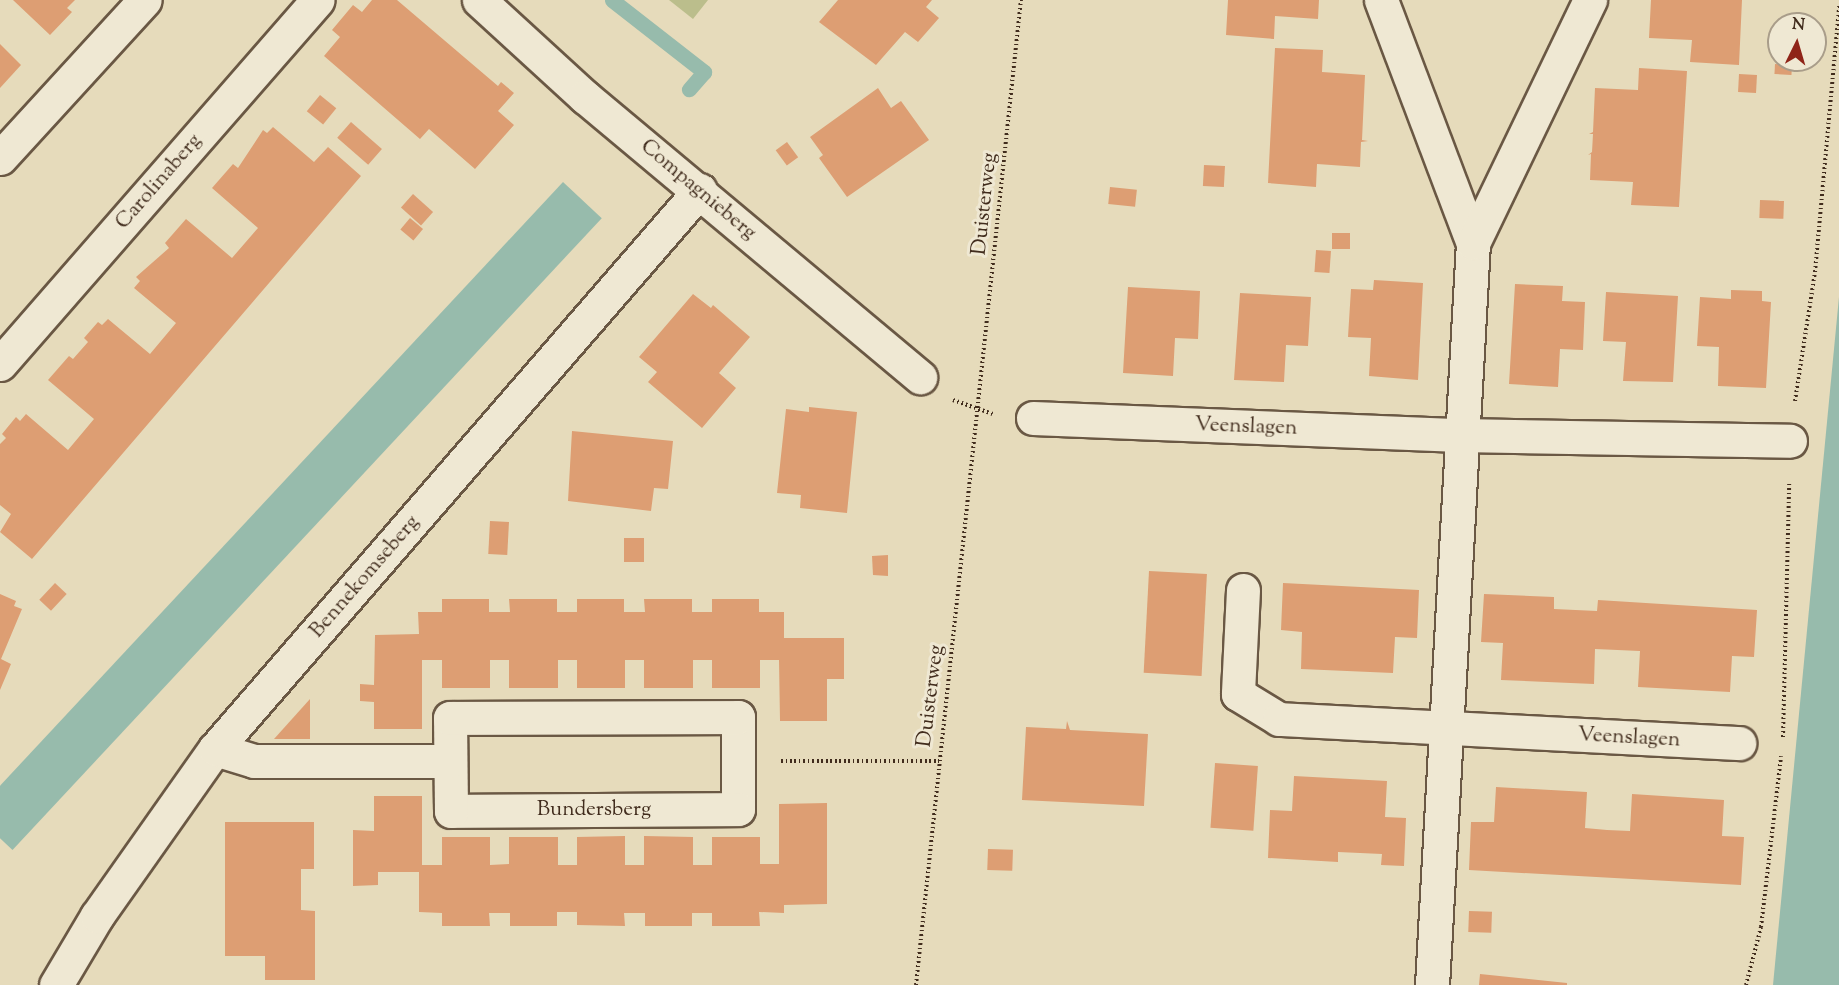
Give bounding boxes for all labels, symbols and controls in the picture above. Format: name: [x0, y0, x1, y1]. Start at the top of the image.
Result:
north arrow: [1767, 12, 1827, 72]
text: N: [1791, 14, 1806, 38]
street label: Carolinaberg: [111, 129, 207, 235]
street label: Compagnieberg: [635, 134, 761, 246]
street label: Duisterweg: [967, 152, 1003, 256]
street label: Veenslagen: [1194, 413, 1298, 441]
street label: Bennekomseberg: [305, 510, 425, 644]
street label: Duisterweg: [912, 643, 950, 749]
street label: Veenslagen: [1577, 723, 1681, 753]
street label: Bundersberg: [537, 797, 651, 823]

